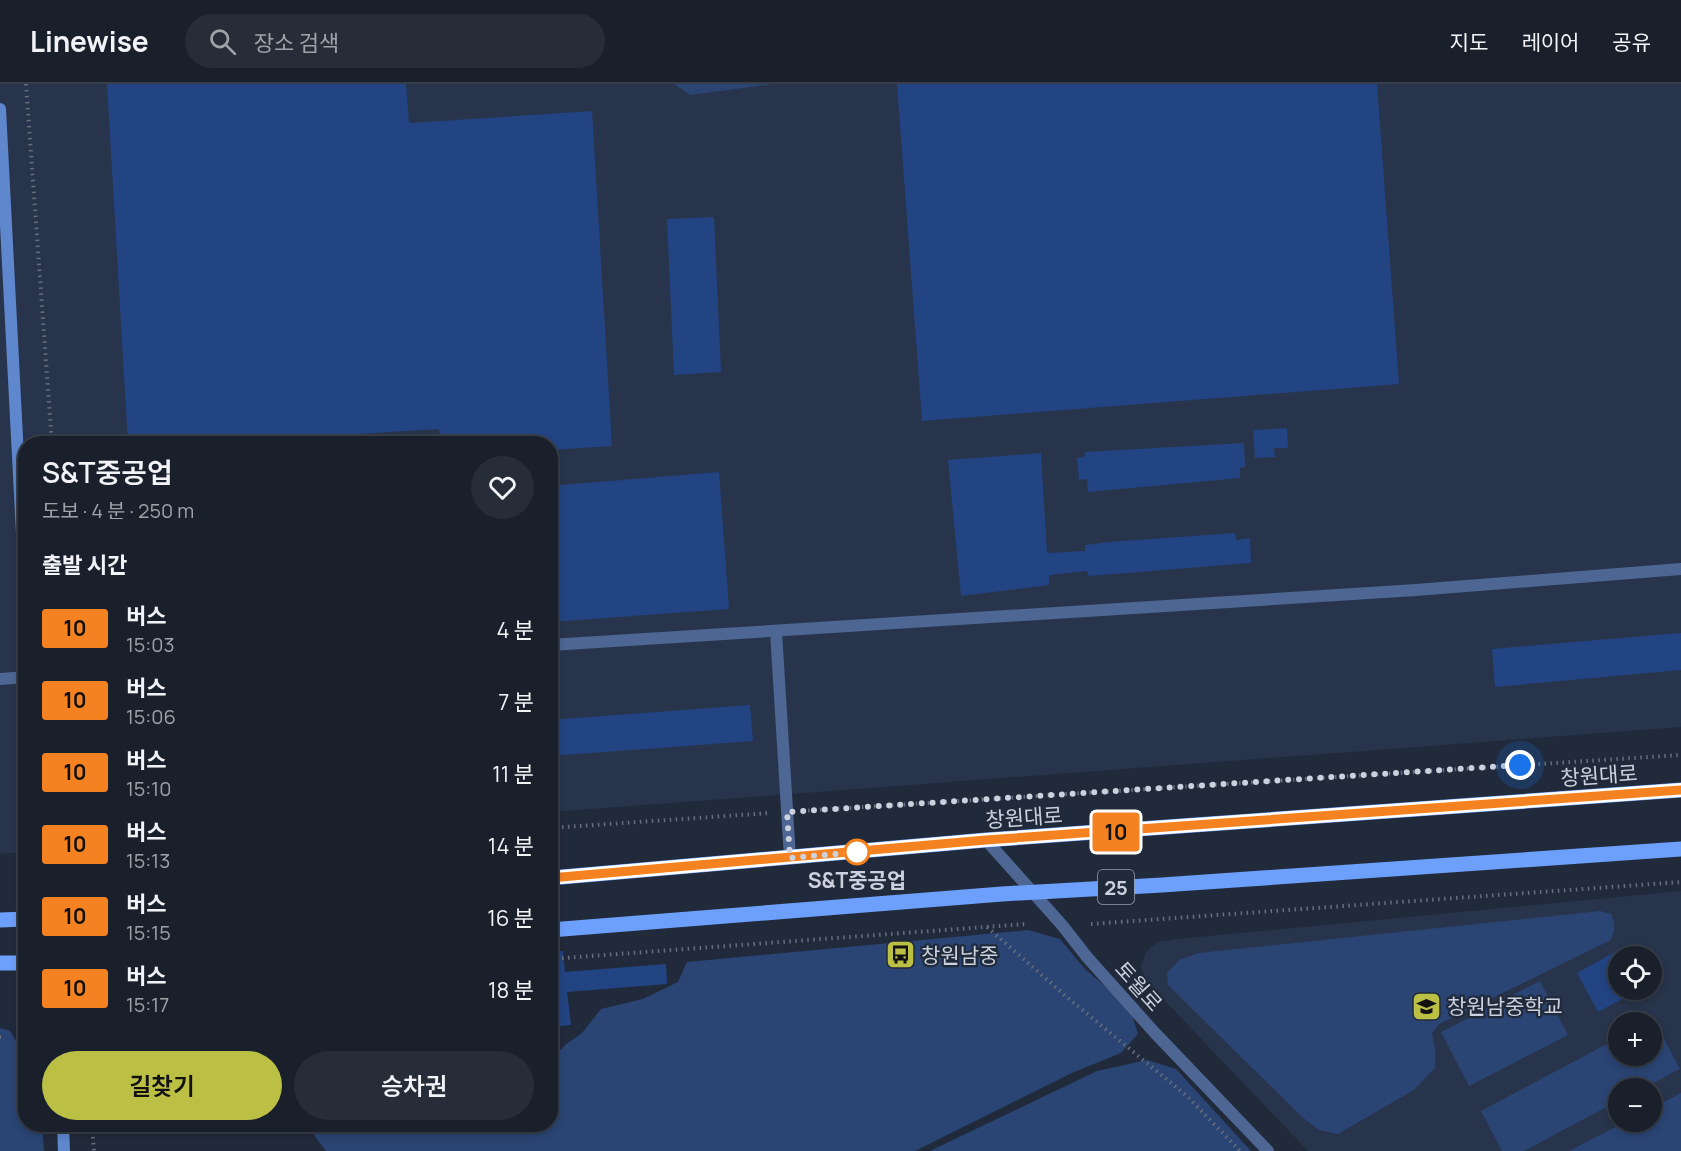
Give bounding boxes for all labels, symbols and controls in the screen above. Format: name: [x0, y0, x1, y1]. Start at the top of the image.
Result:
search box: [185, 14, 605, 68]
text: Linewise: [30, 22, 149, 60]
icon: search: [206, 25, 239, 58]
text: 장소 검색: [254, 28, 339, 58]
text: 지도: [1450, 28, 1488, 56]
text: 레이어: [1521, 28, 1579, 56]
text: 공유: [1612, 28, 1651, 56]
text: S&T중공업: [42, 453, 173, 491]
button: heart: [471, 456, 534, 519]
text: 도보 · 4 분 · 250 m: [42, 497, 194, 524]
text: 출발 시간: [42, 550, 127, 580]
text: 버스: [126, 601, 166, 631]
text: 10: [63, 614, 87, 642]
text: 4 분: [496, 615, 534, 645]
text: 15:03: [126, 631, 175, 658]
text: 버스: [126, 673, 166, 703]
text: 10: [63, 686, 87, 714]
text: 7 분: [498, 687, 534, 717]
text: 15:06: [126, 703, 176, 730]
text: 버스: [126, 745, 166, 775]
your location: [1505, 750, 1535, 780]
text: 10: [63, 758, 87, 786]
street label: 창원대로: [1559, 758, 1639, 792]
text: 11 분: [492, 759, 534, 789]
text: 15:10: [126, 775, 171, 802]
street label: 창원대로: [984, 800, 1064, 834]
line badge: 10: [1089, 812, 1143, 852]
text: 버스: [126, 817, 166, 847]
text: 10: [1104, 818, 1128, 846]
text: 10: [63, 830, 87, 858]
text: 14 분: [488, 831, 534, 861]
marker: S&T중공업: [844, 839, 870, 865]
text: 15:13: [126, 847, 170, 874]
place label: S&T중공업: [808, 866, 906, 894]
road number: 25: [1098, 870, 1134, 904]
text: 버스: [126, 889, 166, 919]
text: 10: [63, 902, 87, 930]
text: 16 분: [487, 903, 534, 933]
text: 15:15: [126, 919, 171, 946]
bus stop icon: 창원남중: [884, 939, 916, 971]
place label: 창원남중: [921, 941, 998, 969]
map controls: [1608, 946, 1662, 1132]
button: locate: [1608, 946, 1662, 1000]
street label: 토월로: [1109, 955, 1169, 1017]
text: 버스: [126, 961, 166, 991]
text: 10: [63, 974, 87, 1002]
text: 18 분: [488, 975, 534, 1005]
school or university icon: 창원남중학교: [1410, 990, 1442, 1022]
text: 15:17: [126, 991, 169, 1018]
place label: 창원남중학교: [1447, 992, 1563, 1020]
button: +: [1608, 1012, 1662, 1066]
button: 길찾기: [42, 1051, 282, 1120]
button: 승차권: [294, 1051, 534, 1120]
button: −: [1608, 1078, 1662, 1132]

